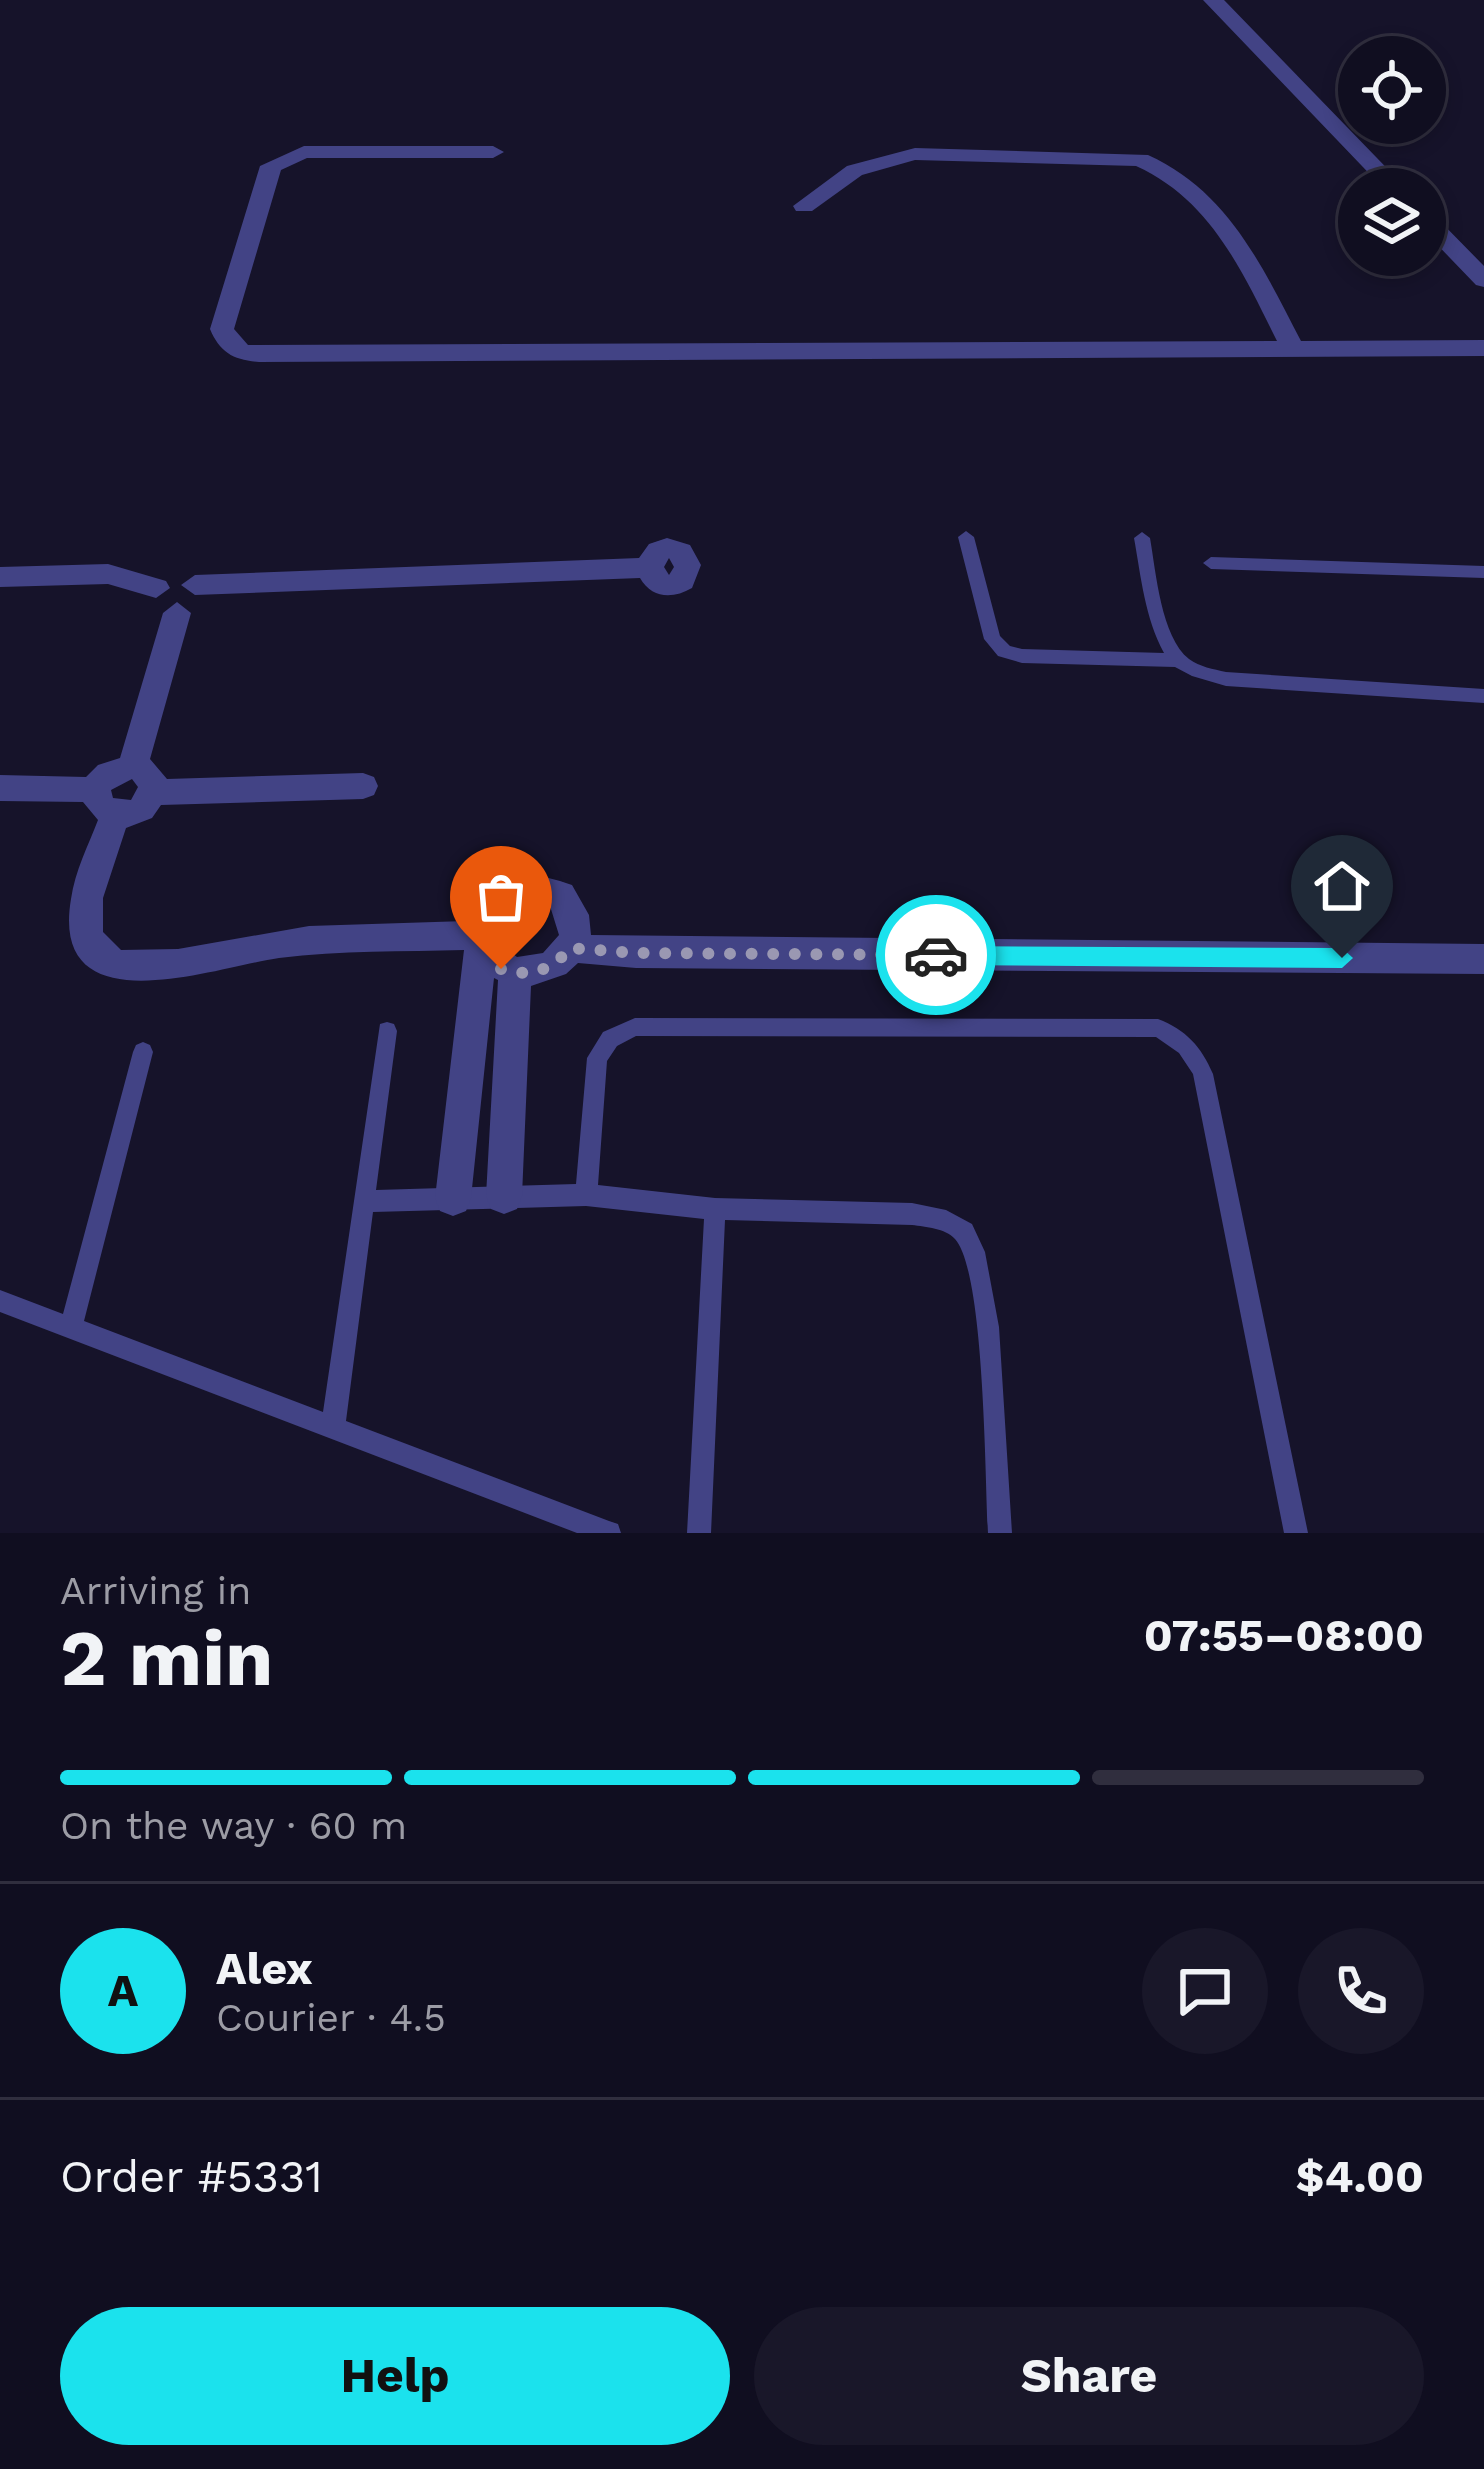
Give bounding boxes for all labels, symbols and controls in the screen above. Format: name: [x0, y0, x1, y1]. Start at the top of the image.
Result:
map controls: [1338, 36, 1446, 276]
button: locate: [1338, 36, 1446, 144]
button: layers: [1338, 168, 1446, 276]
pin: [1291, 835, 1393, 958]
pin: [450, 846, 552, 969]
icon: home: [1309, 853, 1375, 919]
icon: bag: [468, 864, 534, 930]
courier: [876, 895, 996, 1015]
icon: car: [903, 922, 969, 988]
text: Arriving in: [60, 1568, 251, 1613]
text: 07:55–08:00: [1144, 1609, 1424, 1662]
text: 2 min: [60, 1612, 273, 1704]
text: On the way · 60 m: [60, 1803, 407, 1848]
button: chat: [1142, 1928, 1268, 2054]
button: phone: [1298, 1928, 1424, 2054]
text: Alex: [216, 1942, 313, 1995]
text: A: [108, 1964, 138, 2017]
text: Courier · 4.5: [216, 1995, 446, 2040]
text: Order #5331: [60, 2150, 323, 2203]
text: $4.00: [1296, 2150, 1424, 2203]
button: Help: [60, 2307, 730, 2445]
button: Share: [754, 2307, 1424, 2445]

